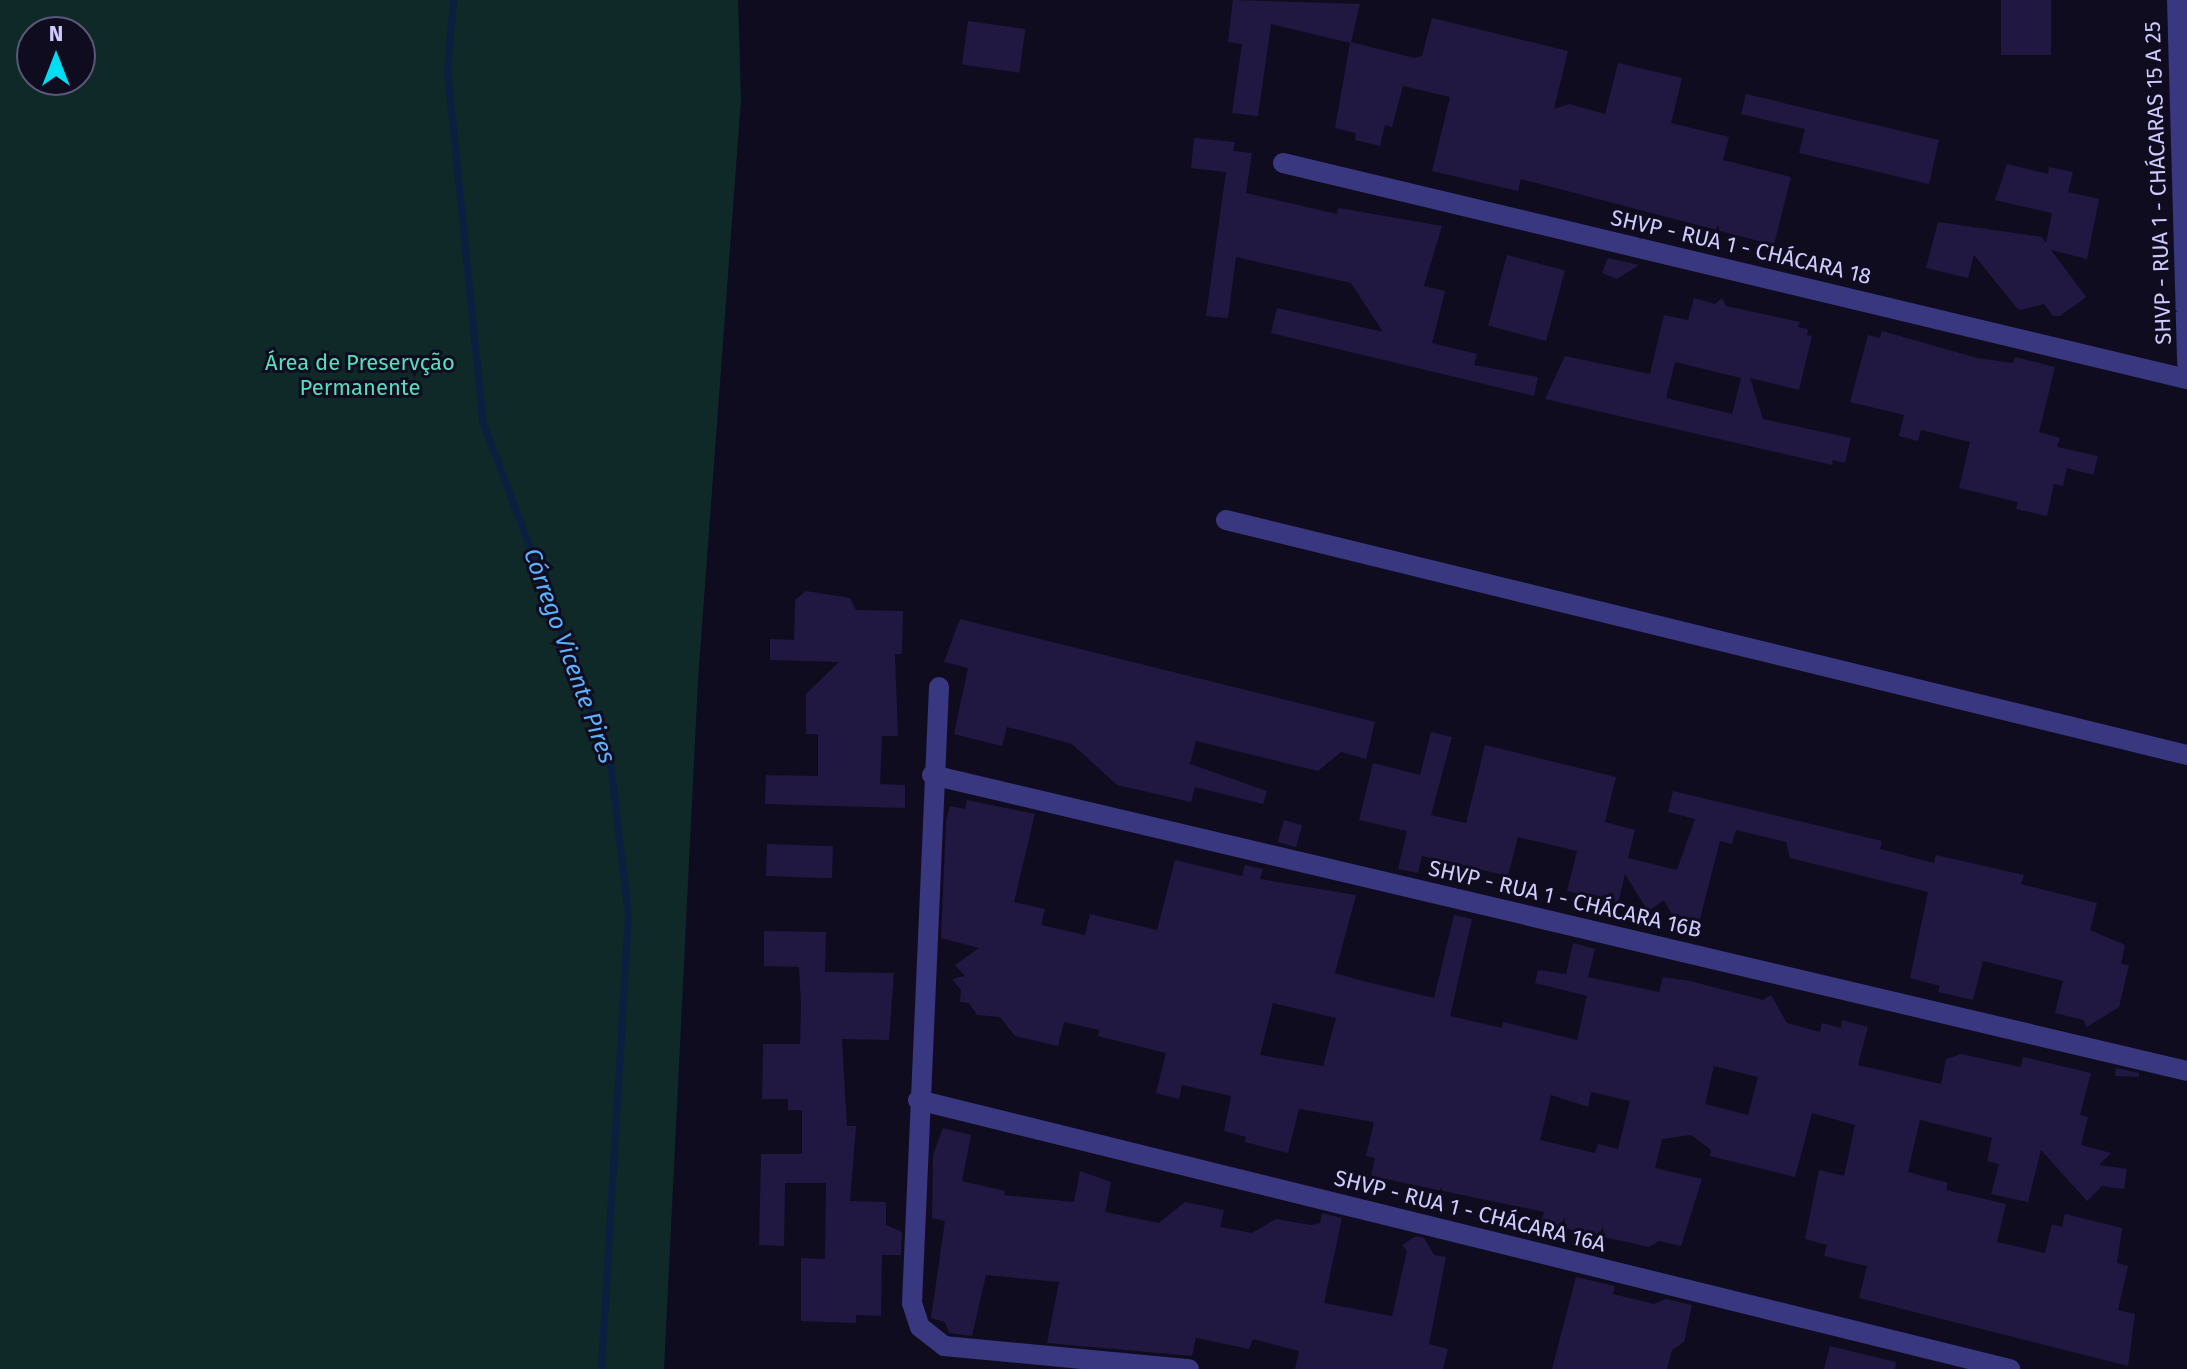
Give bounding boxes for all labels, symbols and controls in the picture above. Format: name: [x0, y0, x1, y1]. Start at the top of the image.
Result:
north arrow: [16, 16, 96, 96]
text: N: [49, 20, 63, 47]
street label: SHVP - RUA 1 - CHÁCARAS 15 A 25: [2139, 21, 2177, 345]
street label: SHVP - RUA 1 - CHÁCARA 18: [1608, 204, 1874, 290]
park label: Área de Preservção Permanente: [265, 349, 455, 400]
water label: Córrego Vicente Pires: [517, 545, 621, 767]
street label: SHVP - RUA 1 - CHÁCARA 16B: [1426, 855, 1704, 943]
street label: SHVP - RUA 1 - CHÁCARA 16A: [1332, 1164, 1608, 1258]

